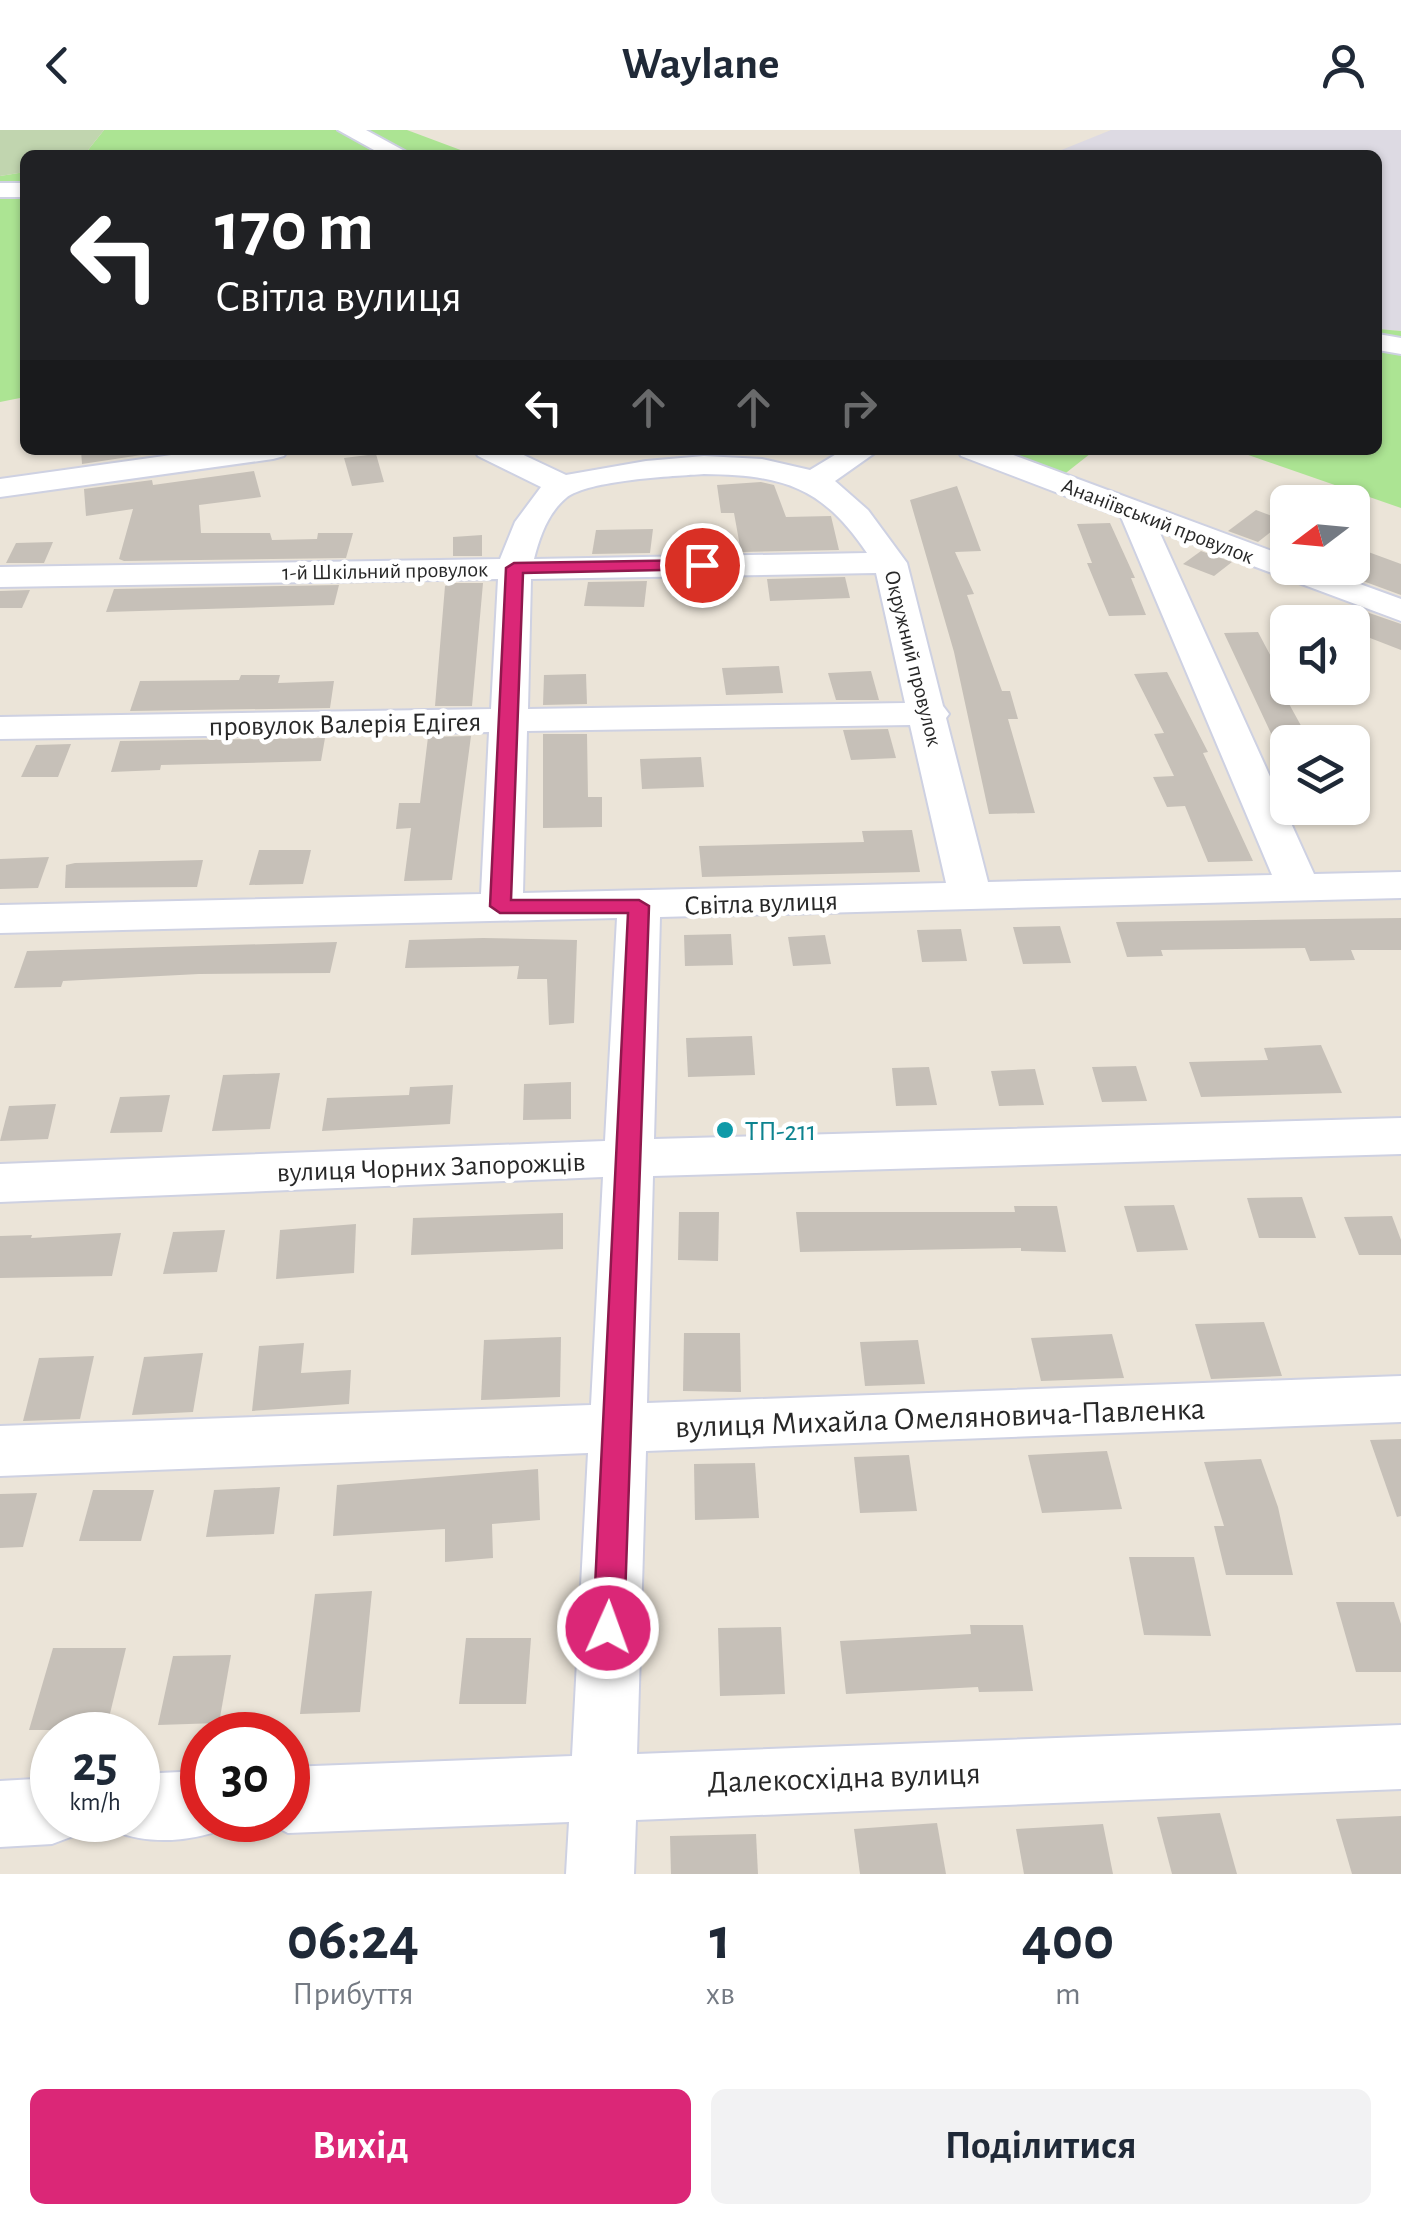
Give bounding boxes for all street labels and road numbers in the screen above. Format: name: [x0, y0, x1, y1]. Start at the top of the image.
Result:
street label: Ананіївський провулок: [1058, 474, 1257, 568]
street label: 1-й Шкільний провулок: [282, 558, 488, 584]
street label: Окружний провулок: [881, 568, 946, 749]
street label: провулок Валерія Едігея: [208, 709, 482, 741]
street label: Світла вулиця: [684, 887, 838, 921]
street label: вулиця Чорних Запорожців: [276, 1149, 586, 1187]
street label: вулиця Михайла Омеляновича-Павленка: [674, 1393, 1206, 1443]
street label: Далекосхідна вулиця: [707, 1757, 981, 1799]

